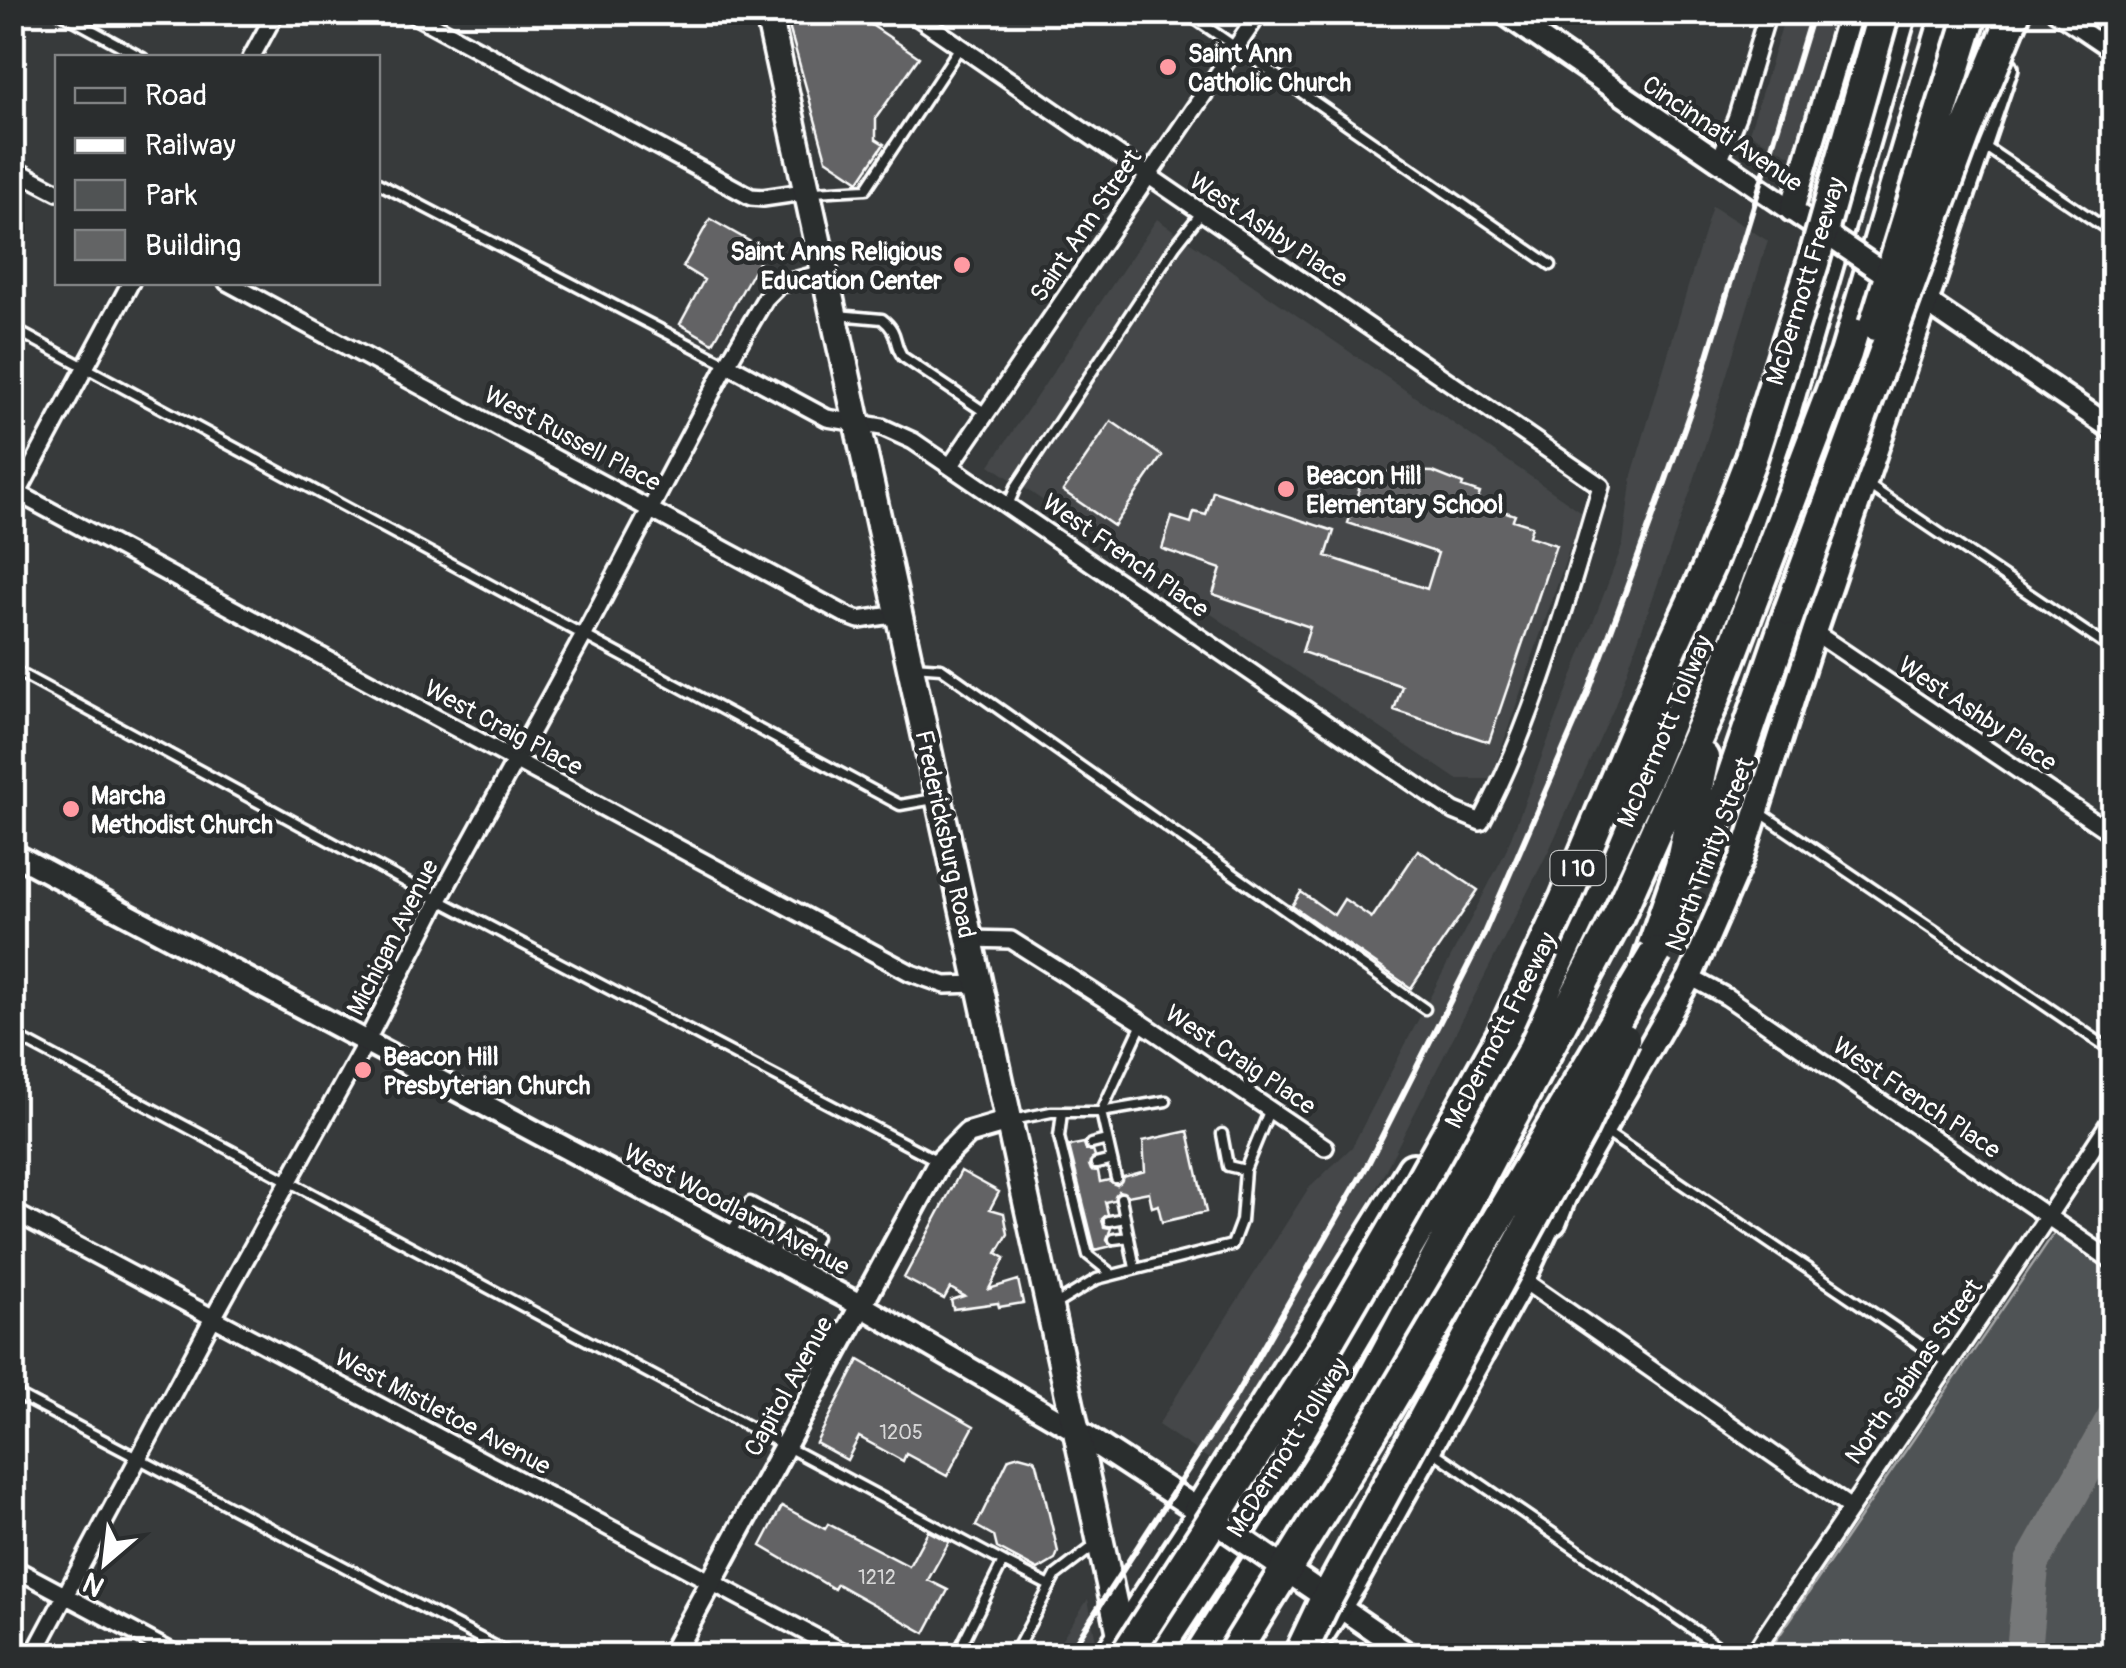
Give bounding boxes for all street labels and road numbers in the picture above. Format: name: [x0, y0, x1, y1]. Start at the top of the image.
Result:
street label: Cincinnati Avenue: [1636, 69, 1809, 200]
street label: Saint Ann Street: [1024, 143, 1149, 308]
street label: West Ashby Place: [1183, 166, 1354, 295]
street label: McDermott Freeway: [1760, 173, 1853, 389]
street label: West Russell Place: [479, 380, 667, 499]
street label: West French Place: [1036, 487, 1215, 626]
street label: McDermott Tollway: [1611, 630, 1720, 832]
street label: West Ashby Place: [1892, 650, 2063, 779]
street label: West Craig Place: [419, 674, 588, 783]
street label: Fredericksburg Road: [907, 727, 982, 941]
street label: North Trinity Street: [1659, 752, 1762, 956]
road number: I 10: [1550, 851, 1606, 885]
street label: Michigan Avenue: [341, 854, 446, 1021]
street label: McDermott Freeway: [1438, 927, 1564, 1134]
street label: West Craig Place: [1159, 998, 1322, 1122]
street label: West French Place: [1826, 1031, 2007, 1166]
street label: West Woodlawn Avenue: [618, 1138, 855, 1283]
street label: North Sabinas Street: [1839, 1272, 1990, 1471]
street label: Capitol Avenue: [738, 1311, 841, 1462]
street label: West Mistletoe Avenue: [329, 1342, 556, 1483]
street label: McDermott Tollway: [1221, 1352, 1356, 1543]

